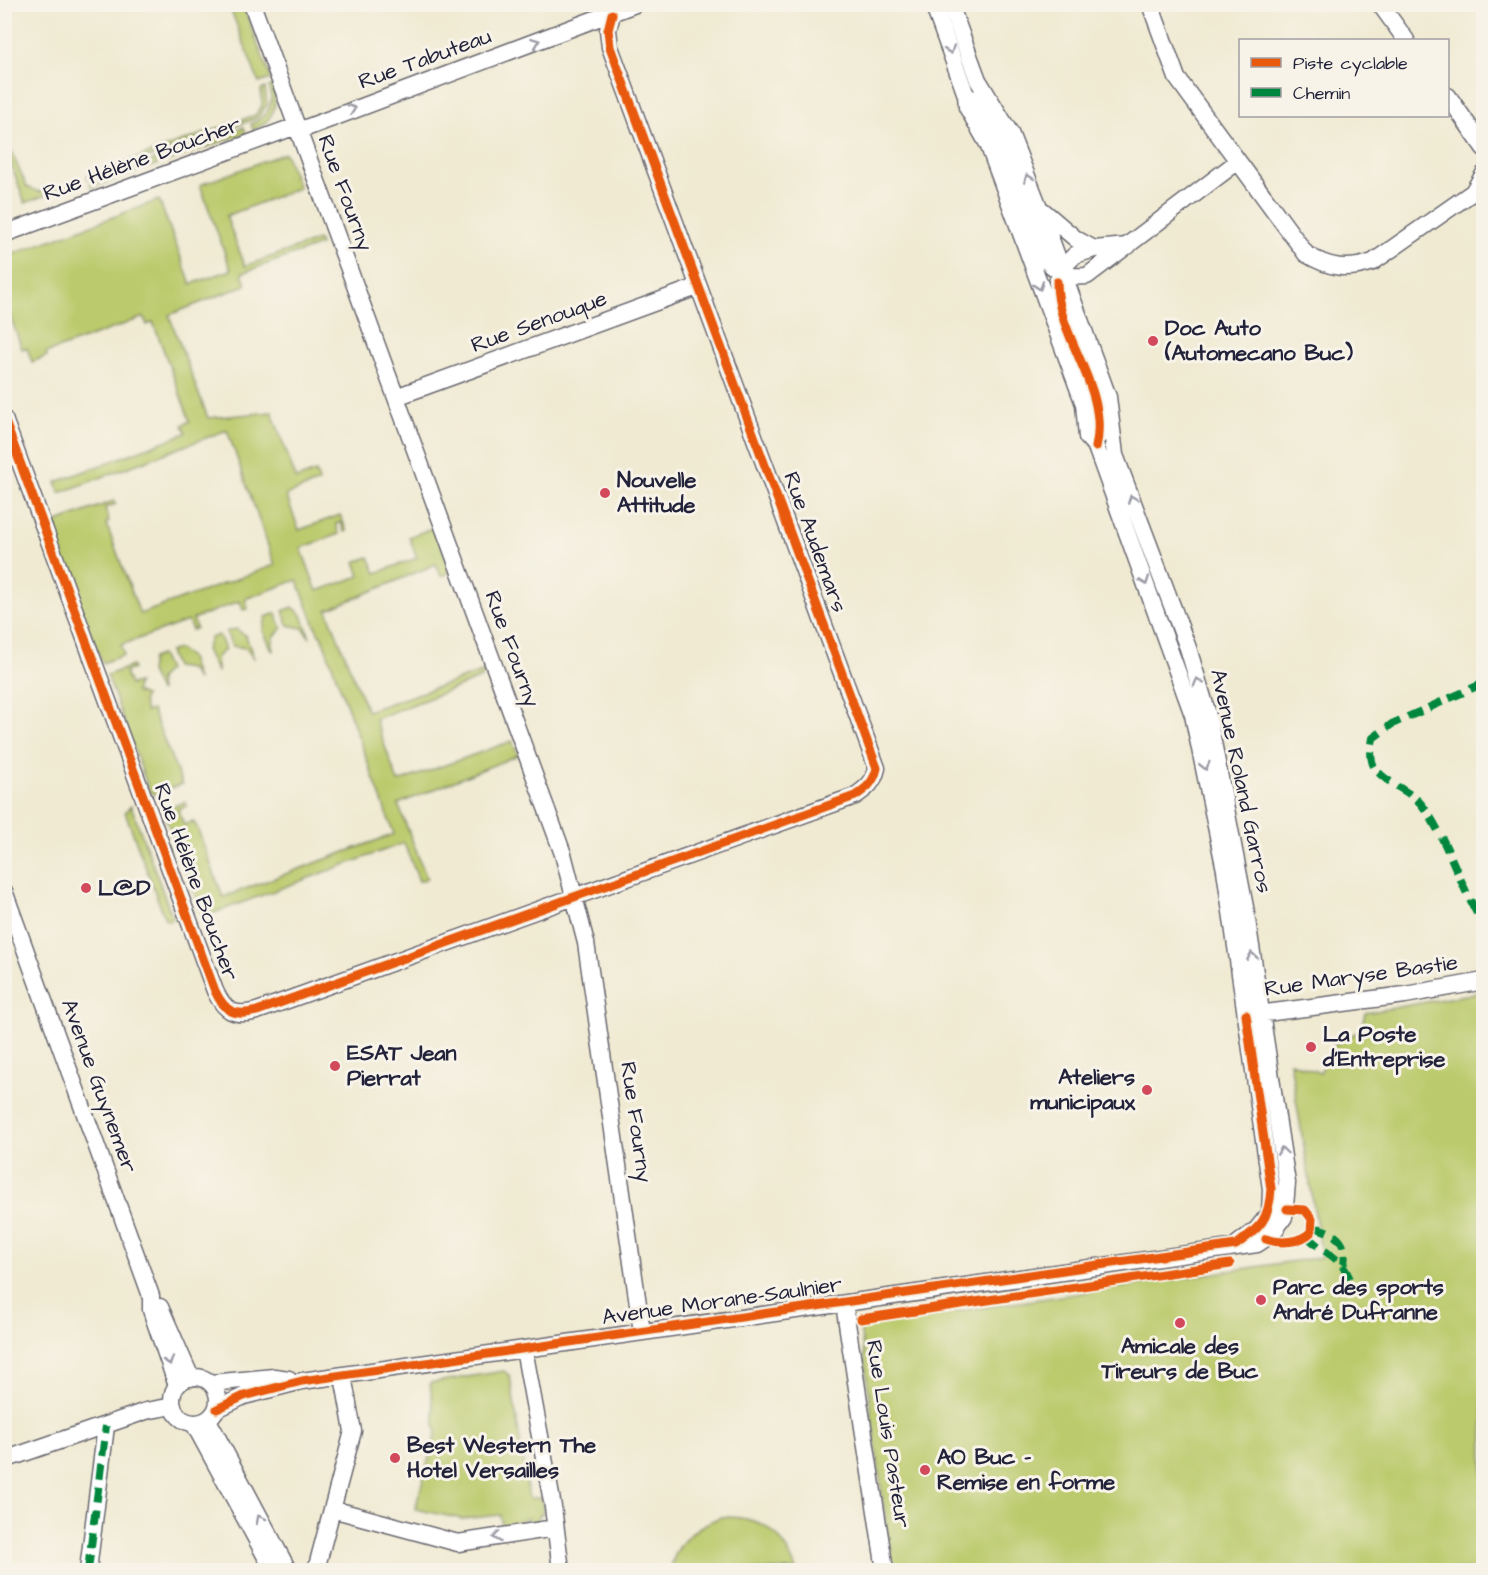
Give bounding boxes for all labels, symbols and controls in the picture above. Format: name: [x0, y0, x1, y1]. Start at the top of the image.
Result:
street label: Rue Tabuteau: [354, 21, 496, 97]
one-way arrow: [530, 37, 540, 50]
legend: [1239, 39, 1449, 117]
one-way arrow: [942, 44, 955, 54]
text: Piste cyclable: [1293, 51, 1408, 77]
text: Chemin: [1293, 81, 1350, 106]
one-way arrow: [347, 104, 357, 117]
street label: Rue Hélène Boucher: [39, 109, 245, 209]
street label: Rue Fourny: [309, 131, 380, 256]
one-way arrow: [1022, 173, 1035, 184]
one-way arrow: [1032, 280, 1044, 290]
street label: Rue Senouque: [467, 283, 611, 361]
place label: Doc Auto (Automecano Buc): [1164, 313, 1353, 369]
marker: Doc Auto (Automecano Buc): [1146, 334, 1160, 348]
place label: Nouvelle Attitude: [617, 465, 697, 521]
street label: Rue Audemars: [775, 467, 855, 617]
marker: Nouvelle Attitude: [598, 486, 612, 500]
one-way arrow: [1127, 494, 1139, 505]
one-way arrow: [1138, 575, 1151, 585]
street label: Rue Fourny: [476, 587, 547, 712]
street label: Avenue Roland Garros: [1202, 666, 1280, 896]
one-way arrow: [1193, 677, 1205, 688]
one-way arrow: [1197, 761, 1210, 771]
street label: Rue Hélène Boucher: [146, 779, 246, 985]
place label: L@D: [98, 873, 151, 904]
marker: L@D: [79, 881, 93, 895]
street label: Rue Maryse Bastie: [1262, 947, 1460, 1006]
one-way arrow: [1247, 951, 1259, 960]
street label: Avenue Guynemer: [52, 995, 145, 1178]
place label: La Poste d'Entreprise: [1322, 1019, 1446, 1075]
place label: ESAT Jean Pierrat: [347, 1038, 457, 1094]
marker: La Poste d'Entreprise: [1304, 1040, 1318, 1054]
marker: ESAT Jean Pierrat: [328, 1059, 342, 1073]
street label: Rue Fourny: [611, 1060, 660, 1184]
place label: Ateliers municipaux: [1030, 1062, 1136, 1118]
marker: Ateliers municipaux: [1140, 1083, 1154, 1097]
one-way arrow: [1277, 1146, 1289, 1156]
street label: Avenue Morane-Saulnier: [600, 1269, 844, 1333]
place label: Parc des sports André Dufranne: [1273, 1272, 1444, 1328]
marker: Parc des sports André Dufranne: [1254, 1293, 1268, 1307]
marker: Amicale des Tireurs de Buc: [1173, 1316, 1187, 1330]
place label: Amicale des Tireurs de Buc: [1101, 1331, 1259, 1387]
street label: Rue Louis Pasteur: [858, 1338, 918, 1530]
one-way arrow: [162, 1355, 175, 1366]
place label: Best Western The Hotel Versailles: [407, 1430, 596, 1486]
place label: AO Buc - Remise en forme: [937, 1442, 1115, 1498]
marker: Best Western The Hotel Versailles: [388, 1451, 402, 1465]
marker: AO Buc - Remise en forme: [918, 1463, 932, 1477]
one-way arrow: [256, 1515, 267, 1525]
one-way arrow: [493, 1531, 502, 1543]

